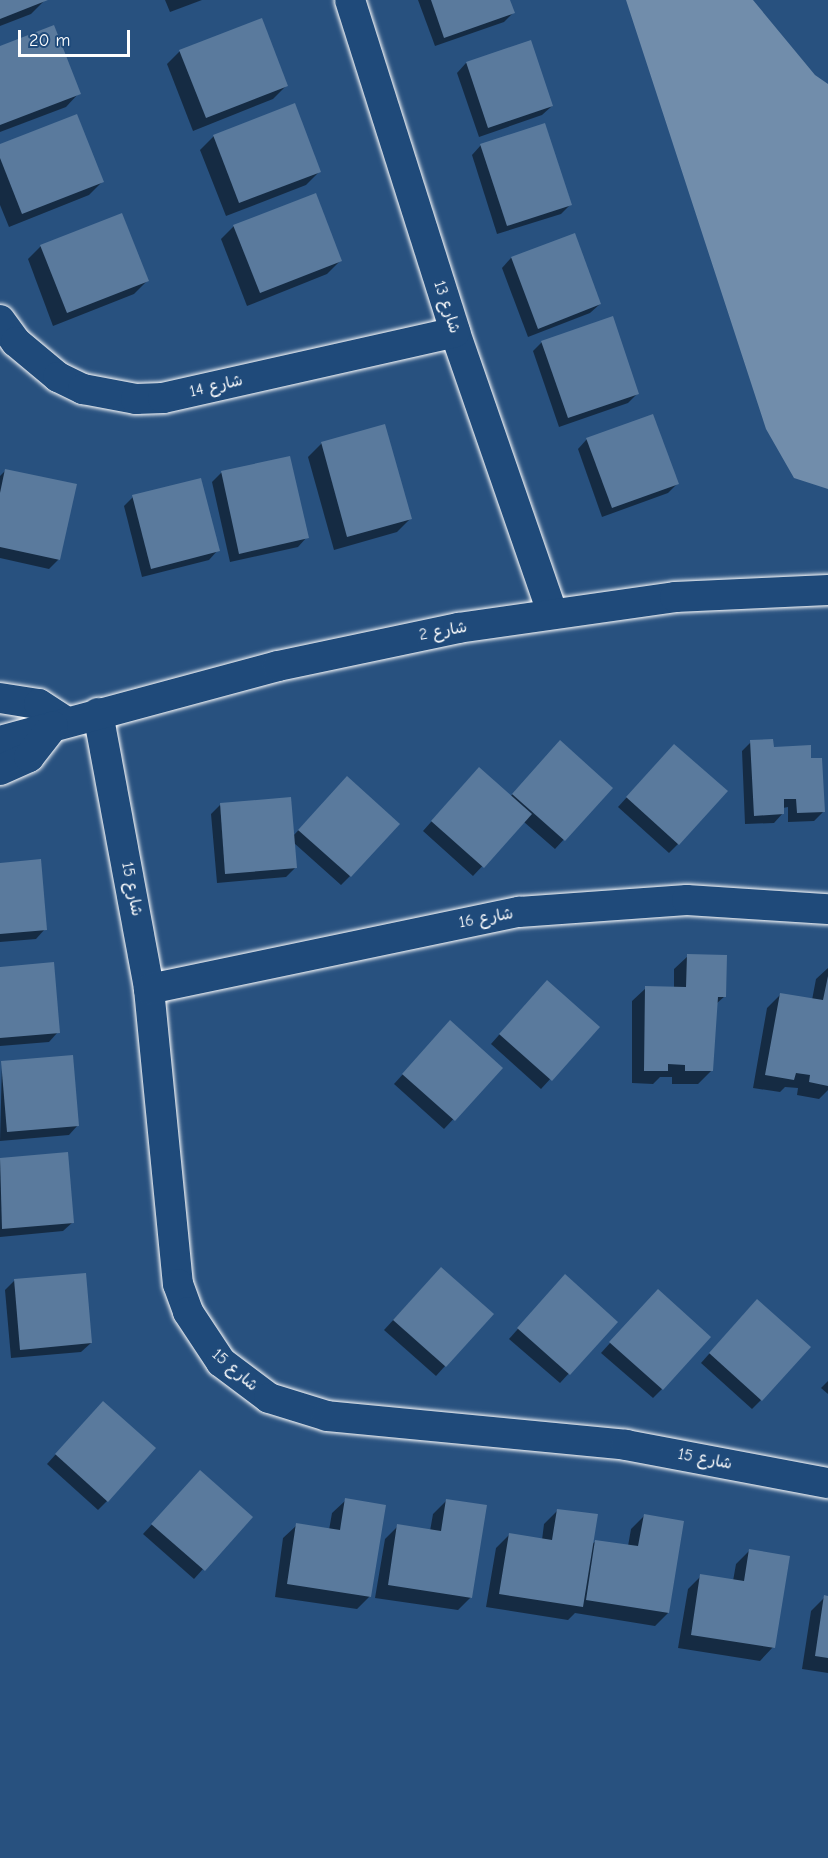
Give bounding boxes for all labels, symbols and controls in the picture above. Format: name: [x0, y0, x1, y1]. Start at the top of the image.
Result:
scale bar: [21, 18, 134, 56]
text: 20 m: [29, 30, 70, 51]
street label: شارع 13: [429, 278, 465, 336]
street label: شارع 14: [188, 371, 244, 401]
street label: شارع 2: [418, 617, 468, 645]
street label: شارع 15: [117, 860, 147, 918]
street label: شارع 16: [457, 904, 515, 932]
street label: شارع 15: [208, 1345, 262, 1395]
street label: شارع 15: [676, 1444, 734, 1474]

